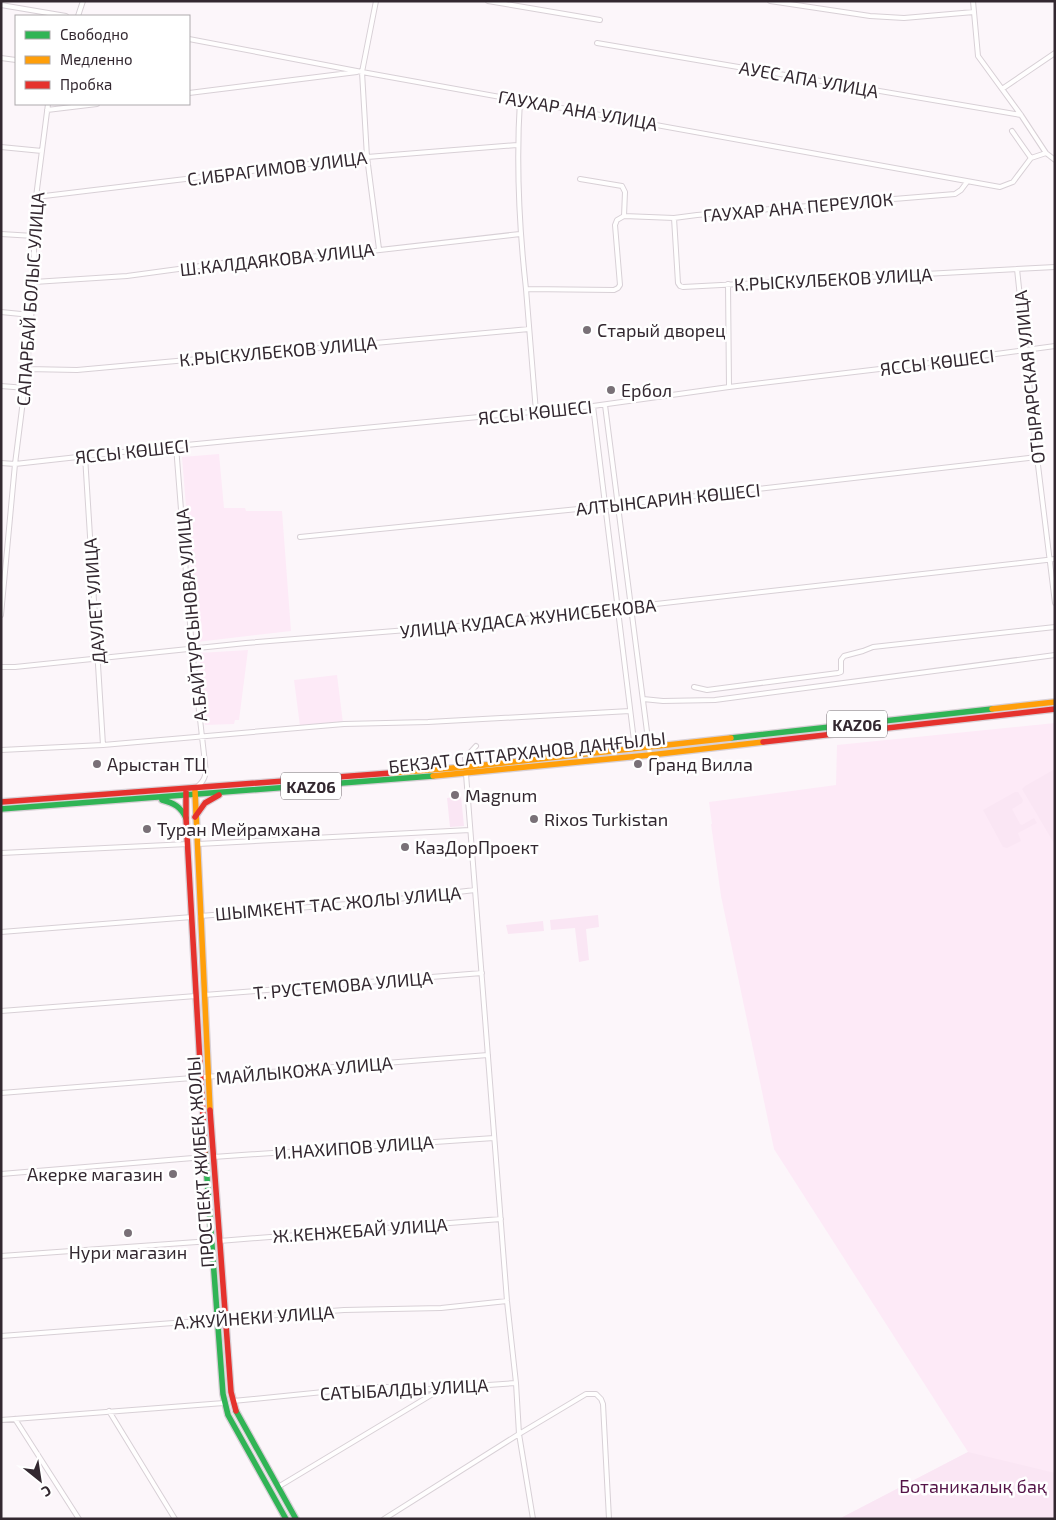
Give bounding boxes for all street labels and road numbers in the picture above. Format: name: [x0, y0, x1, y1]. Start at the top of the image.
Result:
street label: АУЕС АПА УЛИЦА: [738, 56, 881, 102]
street label: ГАУХАР АНА УЛИЦА: [497, 85, 660, 135]
street label: С.ИБРАГИМОВ УЛИЦА: [186, 146, 369, 190]
street label: ГАУХАР АНА ПЕРЕУЛОК: [702, 188, 894, 226]
street label: САПАРБАЙ БОЛЫС УЛИЦА: [12, 190, 49, 407]
street label: Ш.КАЛДАЯКОВА УЛИЦА: [179, 238, 376, 280]
street label: К.РЫСКУЛБЕКОВ УЛИЦА: [733, 263, 934, 295]
street label: ОТЫРАРСКАЯ УЛИЦА: [1009, 288, 1049, 465]
street label: К.РЫСКУЛБЕКОВ УЛИЦА: [178, 331, 379, 371]
street label: ЯССЫ КӨШЕСІ: [879, 344, 995, 380]
street label: ЯССЫ КӨШЕСІ: [477, 395, 593, 429]
street label: ЯССЫ КӨШЕСІ: [74, 434, 190, 468]
street label: АЛТЫНСАРИН КӨШЕСІ: [575, 478, 761, 520]
street label: А.БАЙТУРСЫНОВА УЛИЦА: [171, 507, 211, 723]
street label: ДАУЛЕТ УЛИЦА: [79, 536, 109, 665]
street label: УЛИЦА КУДАСА ЖУНИСБЕКОВА: [399, 594, 658, 642]
road number: KАZ06: [827, 711, 887, 738]
street label: БЕКЗАТ САТТАРХАНОВ ДАҢҒЫЛЫ: [387, 726, 667, 778]
road number: KАZ06: [281, 772, 341, 799]
street label: ШЫМКЕНТ ТАС ЖОЛЫ УЛИЦА: [214, 881, 463, 925]
street label: Т. РУСТЕМОВА УЛИЦА: [252, 966, 435, 1004]
street label: МАЙЛЫКОЖА УЛИЦА: [215, 1051, 394, 1089]
street label: ПРОСПЕКТ ЖИБЕК ЖОЛЫ: [182, 1056, 218, 1268]
street label: И.НАХИПОВ УЛИЦА: [274, 1130, 435, 1164]
street label: Ж.КЕНЖЕБАЙ УЛИЦА: [272, 1213, 449, 1247]
street label: А.ЖУЙНЕКИ УЛИЦА: [173, 1300, 336, 1334]
street label: САТЫБАЛДЫ УЛИЦА: [319, 1374, 490, 1404]

